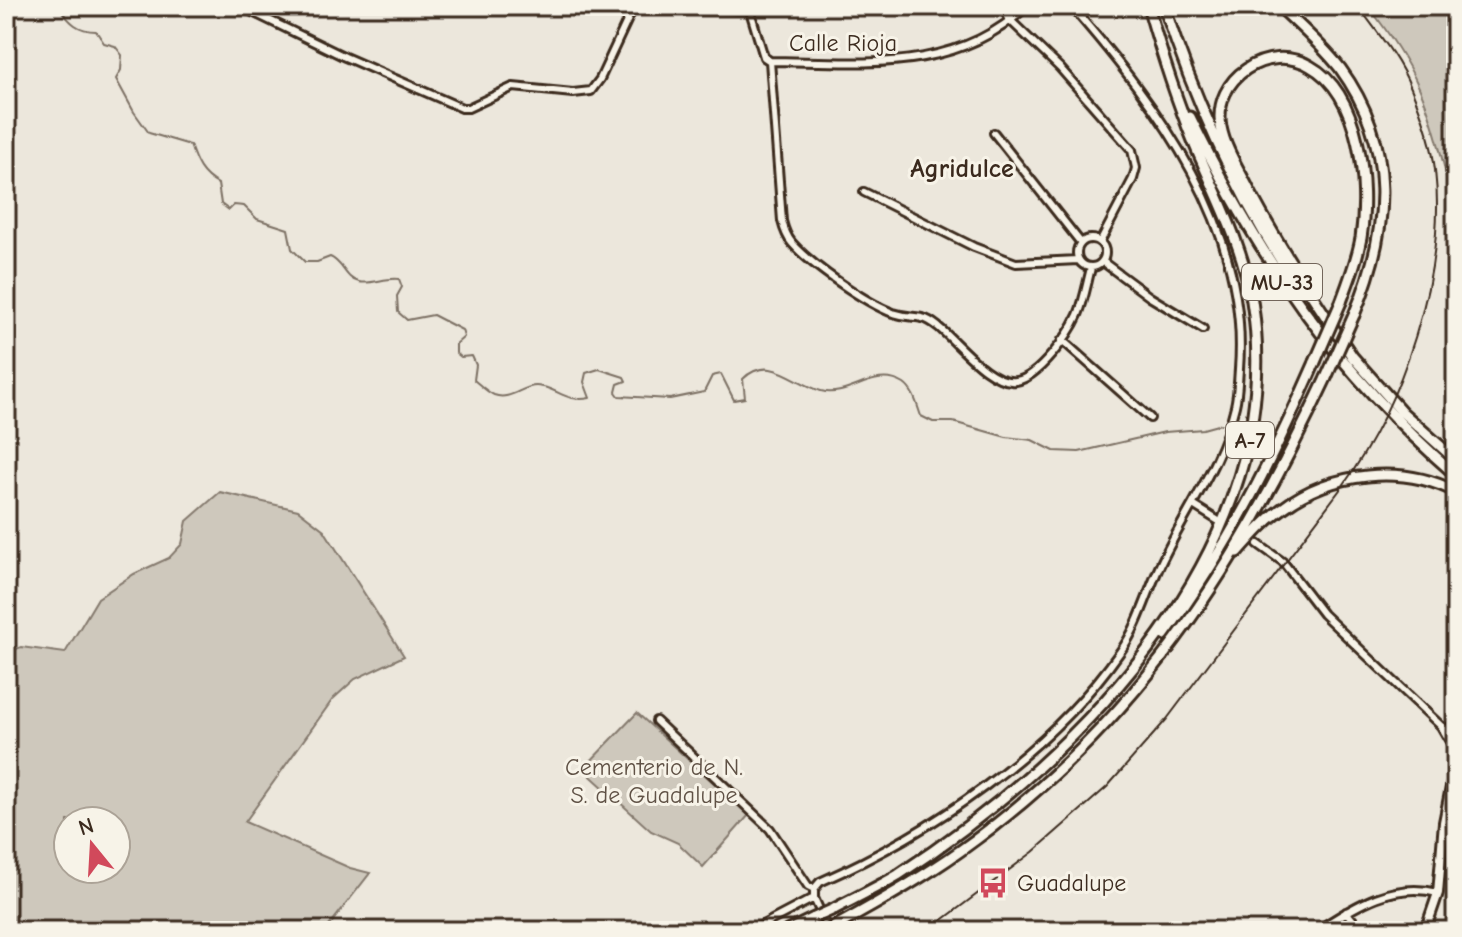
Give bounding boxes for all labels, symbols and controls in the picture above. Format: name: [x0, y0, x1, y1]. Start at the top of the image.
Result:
street label: Calle Rioja: [789, 29, 897, 57]
district label: Agridulce: [910, 154, 1014, 184]
road number: MU-33: [1242, 264, 1322, 300]
road number: A-7: [1226, 422, 1274, 458]
park label: Cementerio de N. S. de Guadalupe: [565, 753, 743, 809]
north arrow: [52, 805, 132, 885]
text: N: [75, 812, 97, 842]
bus stop icon: Guadalupe: [976, 866, 1010, 900]
place label: Guadalupe: [1017, 869, 1126, 897]

